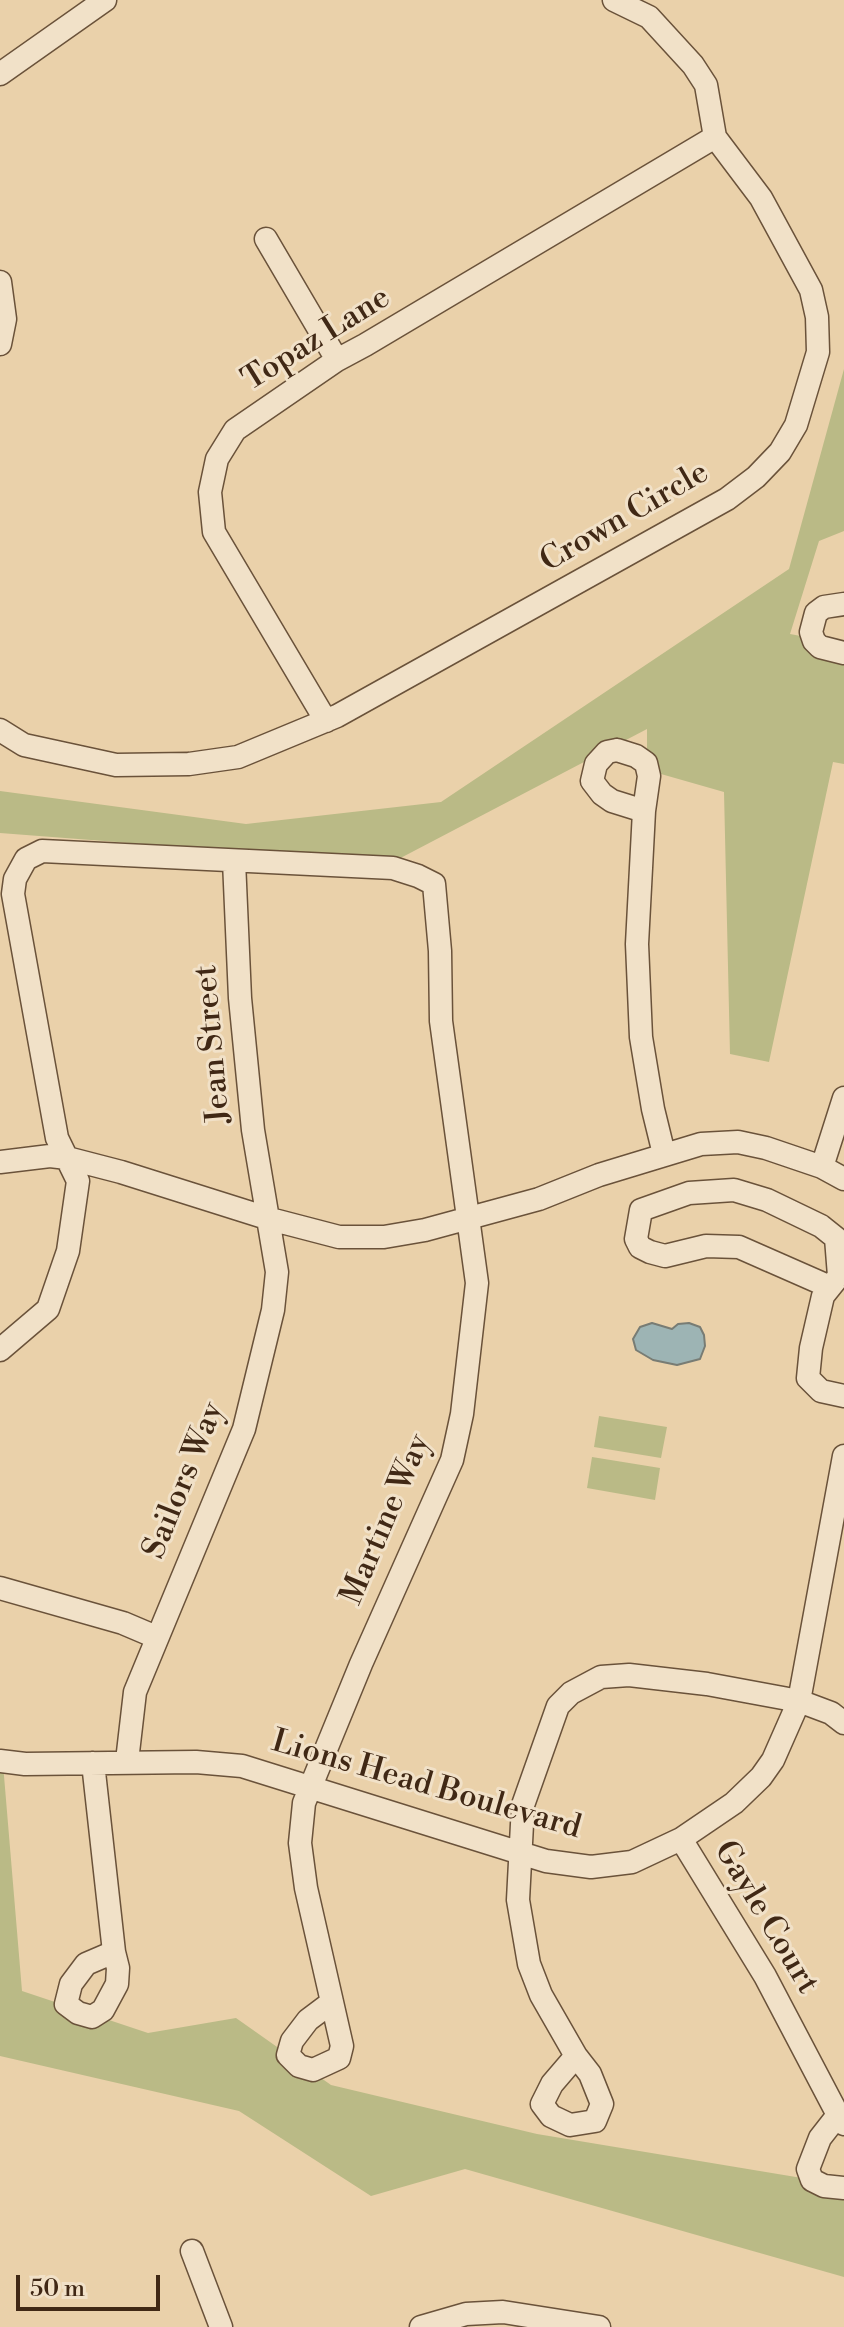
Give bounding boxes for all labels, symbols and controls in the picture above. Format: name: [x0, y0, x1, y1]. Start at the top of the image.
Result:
street label: Topaz Lane: [236, 280, 398, 400]
street label: Crown Circle: [534, 454, 716, 582]
street label: Jean Street: [188, 963, 240, 1125]
street label: Sailors Way: [136, 1397, 234, 1565]
street label: Martine Way: [334, 1429, 440, 1611]
street label: Lions Head Boulevard: [267, 1723, 585, 1849]
street label: Gayle Court: [704, 1835, 826, 2001]
scale bar: [20, 2259, 164, 2309]
text: 50 m: [30, 2274, 85, 2304]

